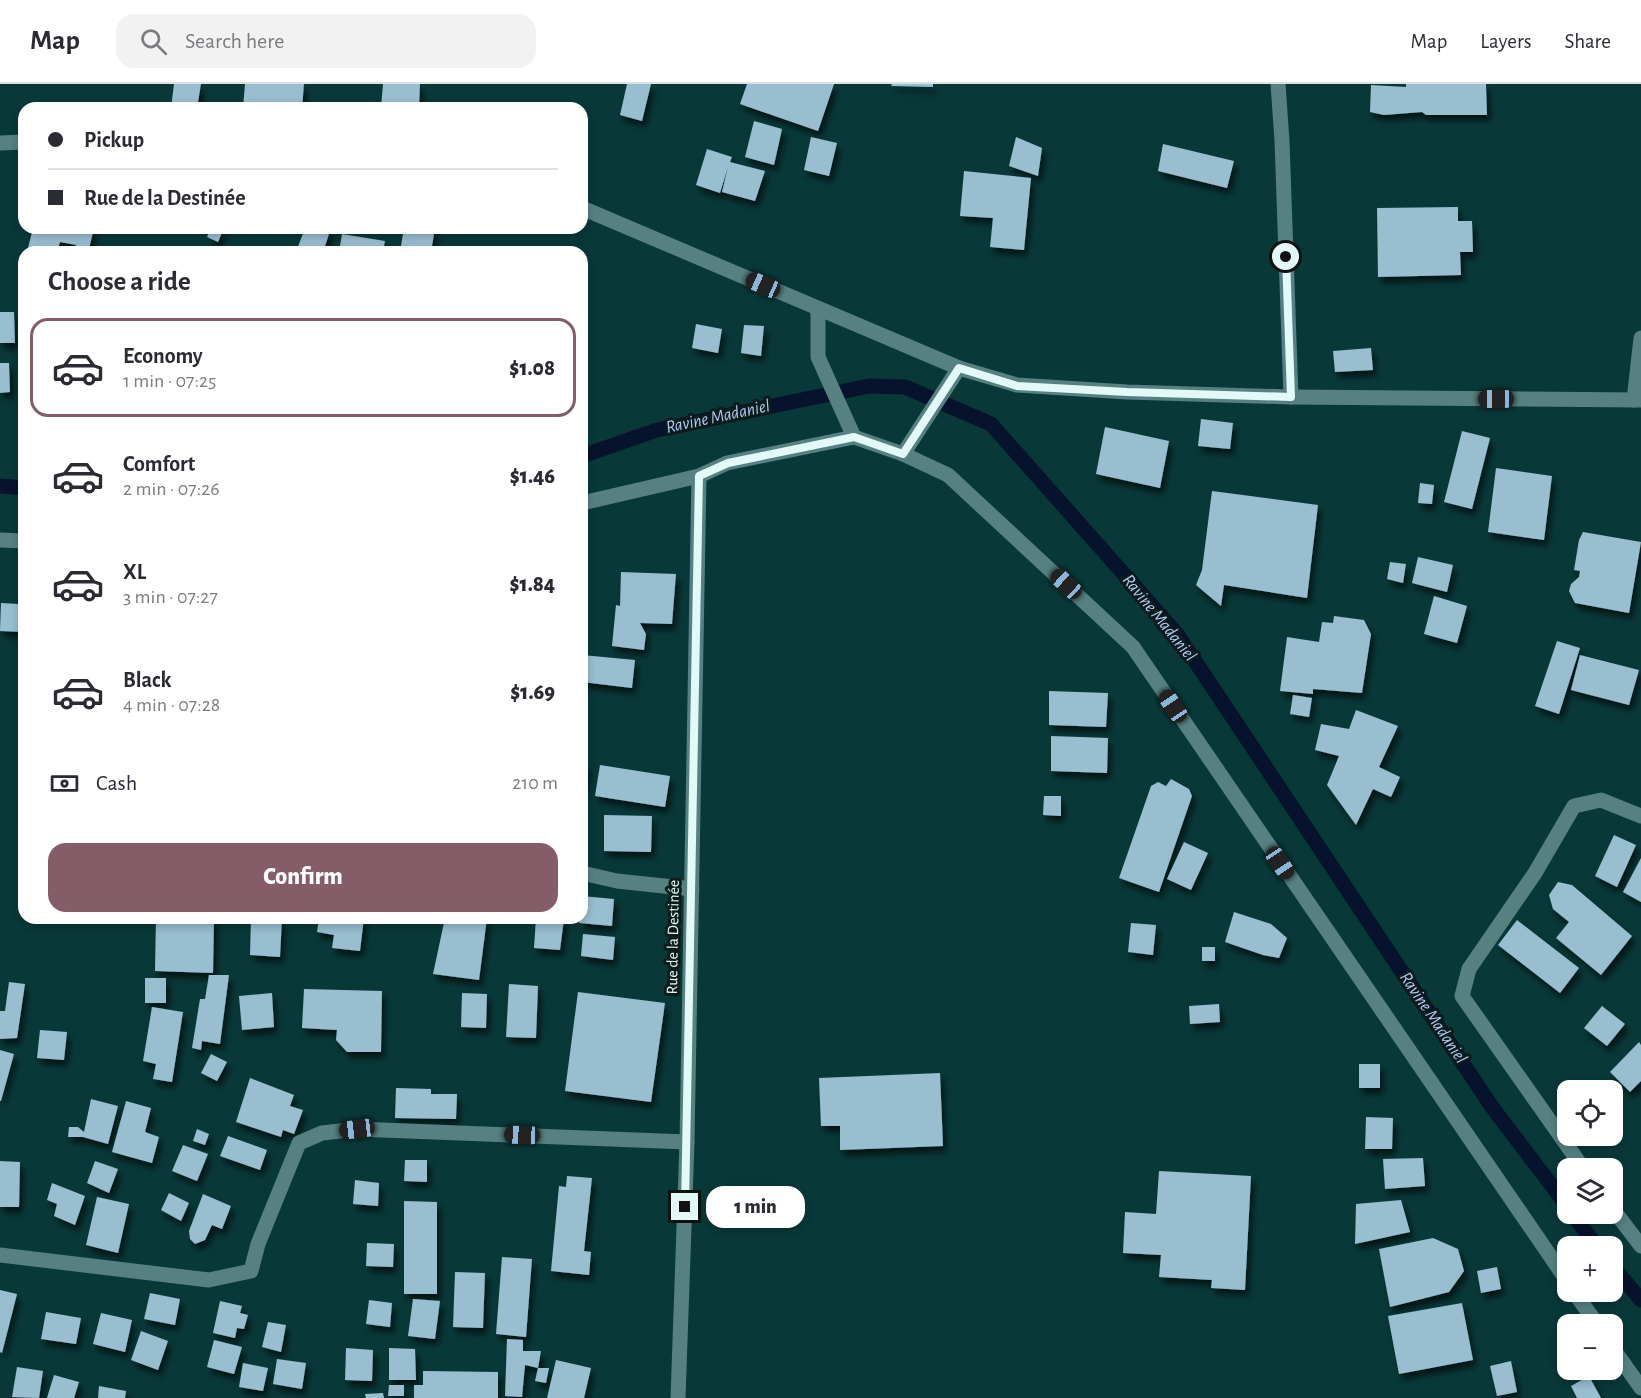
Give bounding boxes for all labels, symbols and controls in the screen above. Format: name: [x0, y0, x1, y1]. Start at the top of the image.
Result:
search box: [116, 14, 536, 68]
icon: search: [137, 25, 170, 58]
text: Map: [30, 27, 80, 55]
text: Search here: [185, 30, 284, 52]
text: Map: [1411, 31, 1447, 52]
text: Layers: [1480, 31, 1531, 52]
text: Share: [1564, 31, 1611, 52]
text: Pickup: [84, 129, 144, 151]
text: Rue de la Destinée: [84, 187, 246, 209]
route start: [1272, 243, 1299, 270]
text: Choose a ride: [48, 268, 191, 295]
car: [743, 269, 783, 301]
icon: car: [51, 341, 105, 395]
text: Economy: [123, 345, 203, 367]
text: $1.08: [509, 357, 555, 379]
text: 1 min · 07:25: [123, 371, 216, 391]
car: [1478, 390, 1514, 408]
water label: Ravine Madaniel: [664, 397, 772, 437]
icon: car: [51, 449, 105, 503]
text: Comfort: [123, 453, 195, 475]
text: $1.46: [510, 465, 555, 487]
text: 2 min · 07:26: [123, 479, 220, 499]
icon: car: [51, 557, 105, 611]
text: XL: [123, 561, 146, 583]
car: [1047, 565, 1085, 603]
water label: Ravine Madaniel: [1119, 571, 1199, 665]
text: $1.84: [509, 573, 555, 595]
text: 3 min · 07:27: [123, 587, 218, 607]
icon: car: [51, 665, 105, 719]
text: Black: [123, 669, 171, 691]
text: $1.69: [510, 681, 555, 703]
car: [1155, 686, 1191, 726]
text: 4 min · 07:28: [123, 695, 220, 715]
icon: cash: [48, 767, 81, 800]
text: Cash: [96, 772, 137, 794]
text: 210 m: [512, 773, 558, 793]
button: Confirm: [48, 843, 558, 912]
car: [1262, 843, 1298, 883]
street label: Rue de la Destinée: [664, 880, 682, 994]
water label: Ravine Madaniel: [1396, 969, 1470, 1067]
map controls: [1557, 1080, 1623, 1380]
button: locate: [1557, 1080, 1623, 1146]
car: [338, 1118, 376, 1140]
car: [504, 1125, 540, 1145]
button: layers: [1557, 1158, 1623, 1224]
callout: 1 min: [706, 1186, 805, 1228]
route end: [671, 1193, 698, 1220]
text: 1 min: [734, 1197, 777, 1217]
button: +: [1557, 1236, 1623, 1302]
button: −: [1557, 1314, 1623, 1380]

